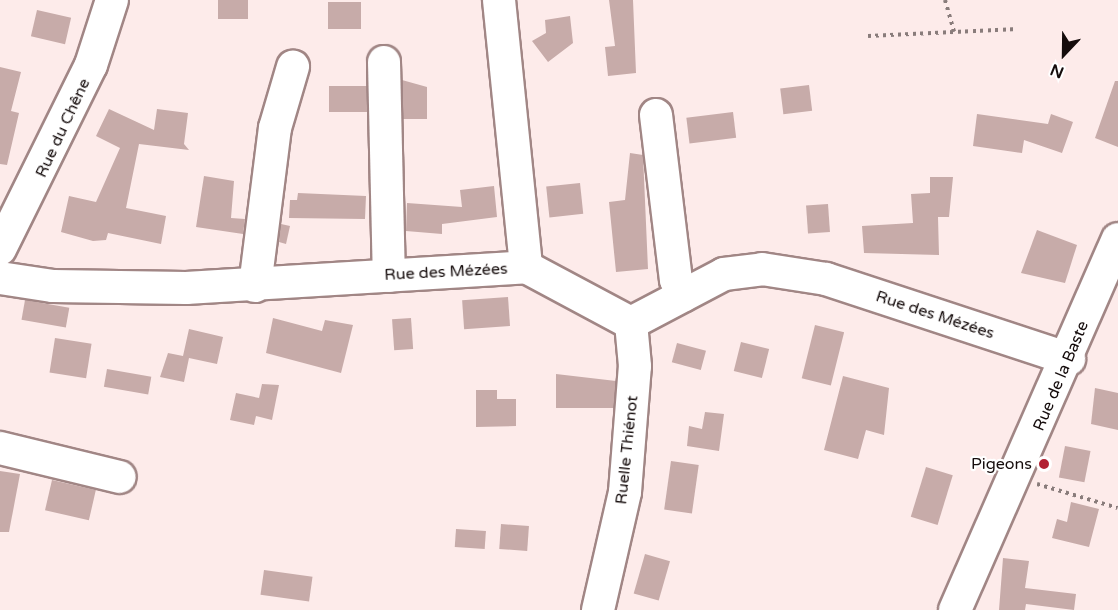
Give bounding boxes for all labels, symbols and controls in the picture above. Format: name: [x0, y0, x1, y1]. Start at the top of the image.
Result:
north arrow: [1034, 24, 1094, 84]
text: N: [1048, 59, 1067, 82]
street label: Rue du Chêne: [32, 75, 94, 181]
street label: Rue des Mézées: [384, 259, 508, 285]
street label: Rue des Mézées: [873, 287, 997, 343]
street label: Rue de la Baste: [1029, 318, 1093, 434]
street label: Ruelle Thiénot: [612, 395, 642, 505]
place label: Pigeons: [971, 454, 1032, 474]
marker: Pigeons: [1037, 457, 1051, 471]

